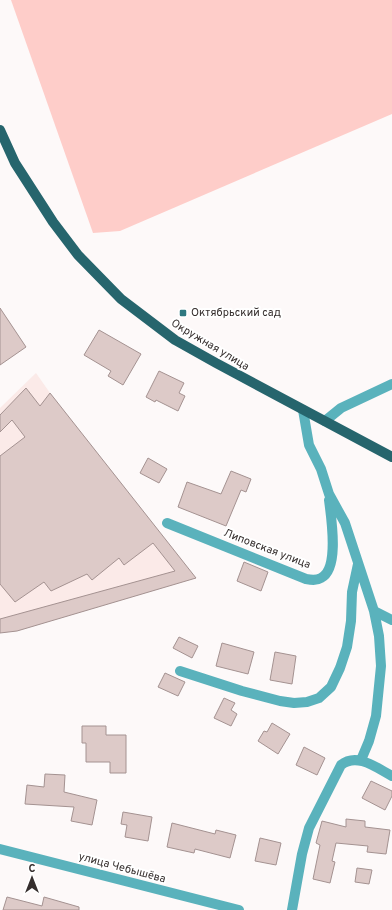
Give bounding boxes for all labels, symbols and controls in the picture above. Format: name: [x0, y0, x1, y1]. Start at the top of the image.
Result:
place label: Октябрьский сад: [191, 306, 281, 320]
marker: Октябрьский сад: [178, 308, 188, 318]
street label: Окружная улица: [168, 316, 252, 374]
street label: Липовская улица: [222, 526, 313, 572]
street label: улица Чебышёва: [77, 850, 167, 886]
north arrow: [12, 858, 52, 898]
text: С: [28, 862, 36, 876]

